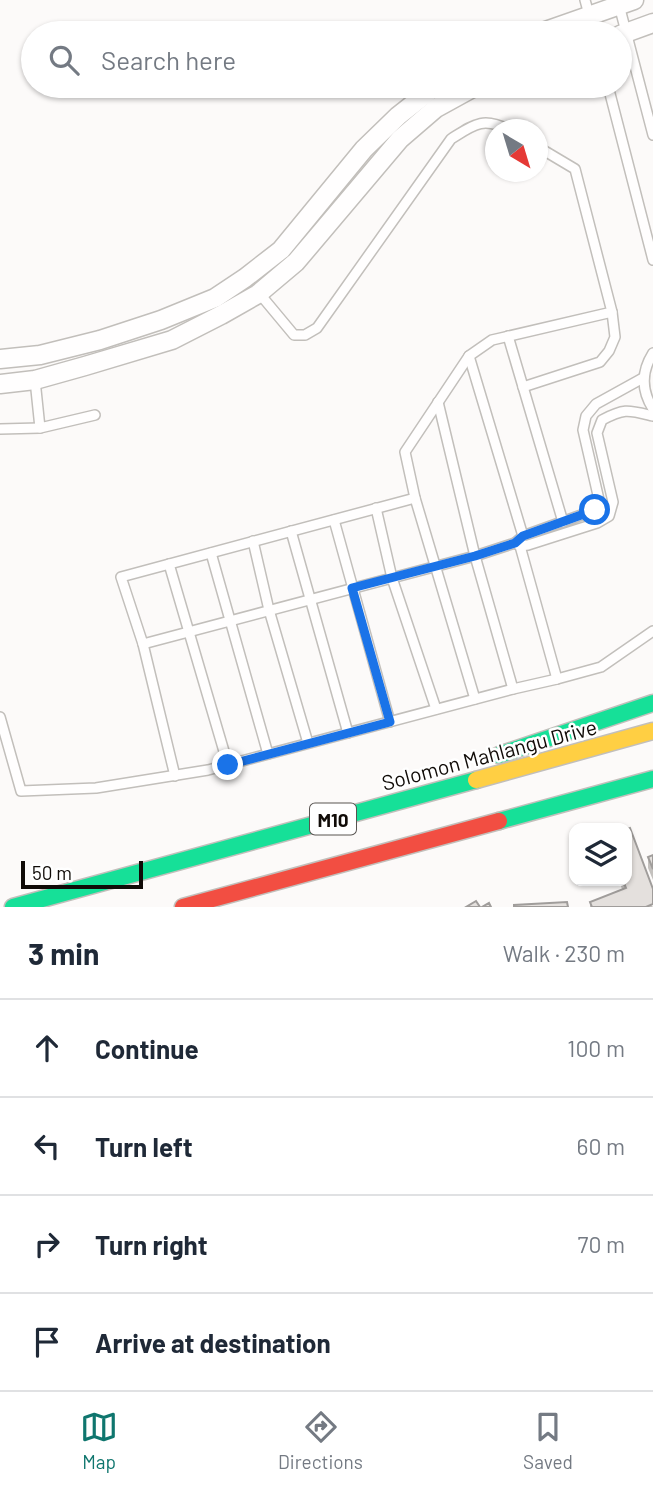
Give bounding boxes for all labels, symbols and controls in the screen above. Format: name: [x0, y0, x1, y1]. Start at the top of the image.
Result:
search box: [21, 21, 632, 98]
icon: search: [45, 41, 83, 79]
text: Search here: [101, 44, 236, 75]
north arrow: [485, 119, 548, 182]
route start: [579, 494, 610, 525]
street label: Solomon Mahlangu Drive: [379, 713, 599, 795]
route end: [212, 749, 243, 780]
road number: M10: [310, 804, 356, 834]
map controls: [569, 823, 632, 886]
button: layers: [569, 823, 632, 886]
scale bar: [21, 858, 144, 890]
text: 50 m: [32, 861, 72, 884]
text: 3 min: [28, 935, 99, 971]
text: Walk · 230 m: [503, 939, 625, 967]
icon: ahead: [28, 1029, 66, 1067]
text: Continue: [95, 1033, 199, 1064]
text: 100 m: [567, 1034, 625, 1062]
icon: left: [28, 1127, 66, 1165]
text: Turn left: [95, 1131, 193, 1162]
text: 60 m: [577, 1132, 625, 1160]
icon: right: [28, 1225, 66, 1263]
text: Turn right: [95, 1229, 208, 1260]
text: 70 m: [578, 1230, 625, 1258]
icon: arrive: [28, 1323, 66, 1361]
text: Arrive at destination: [95, 1327, 331, 1358]
tab: Map: [80, 1408, 118, 1473]
tab: Directions: [278, 1408, 363, 1473]
tab: Saved: [523, 1408, 573, 1473]

